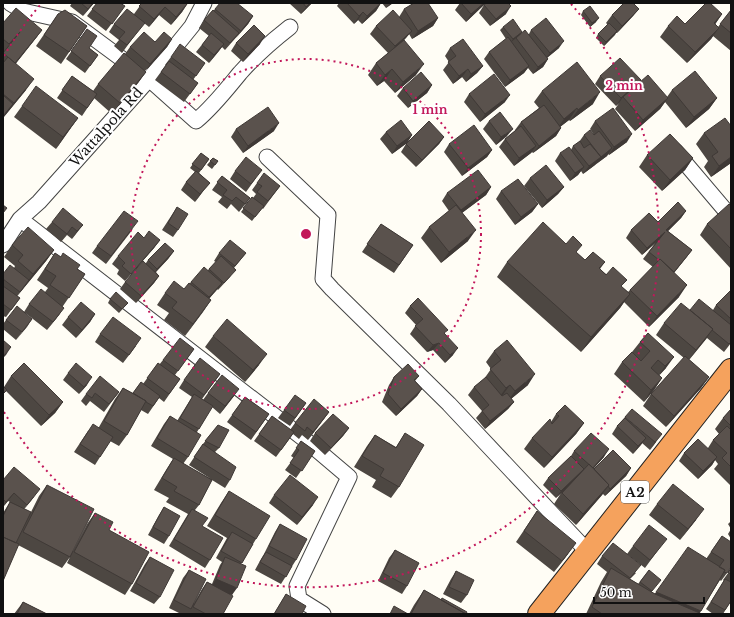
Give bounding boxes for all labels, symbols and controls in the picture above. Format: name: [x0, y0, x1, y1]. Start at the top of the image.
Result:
text: 2 min: [605, 78, 643, 93]
street label: Wattalpola Rd: [65, 83, 147, 171]
text: 1 min: [413, 102, 448, 117]
centre of rings: [299, 227, 313, 241]
road number: A2: [621, 481, 649, 503]
scale bar: [594, 579, 704, 605]
text: 50 m: [600, 585, 632, 600]

